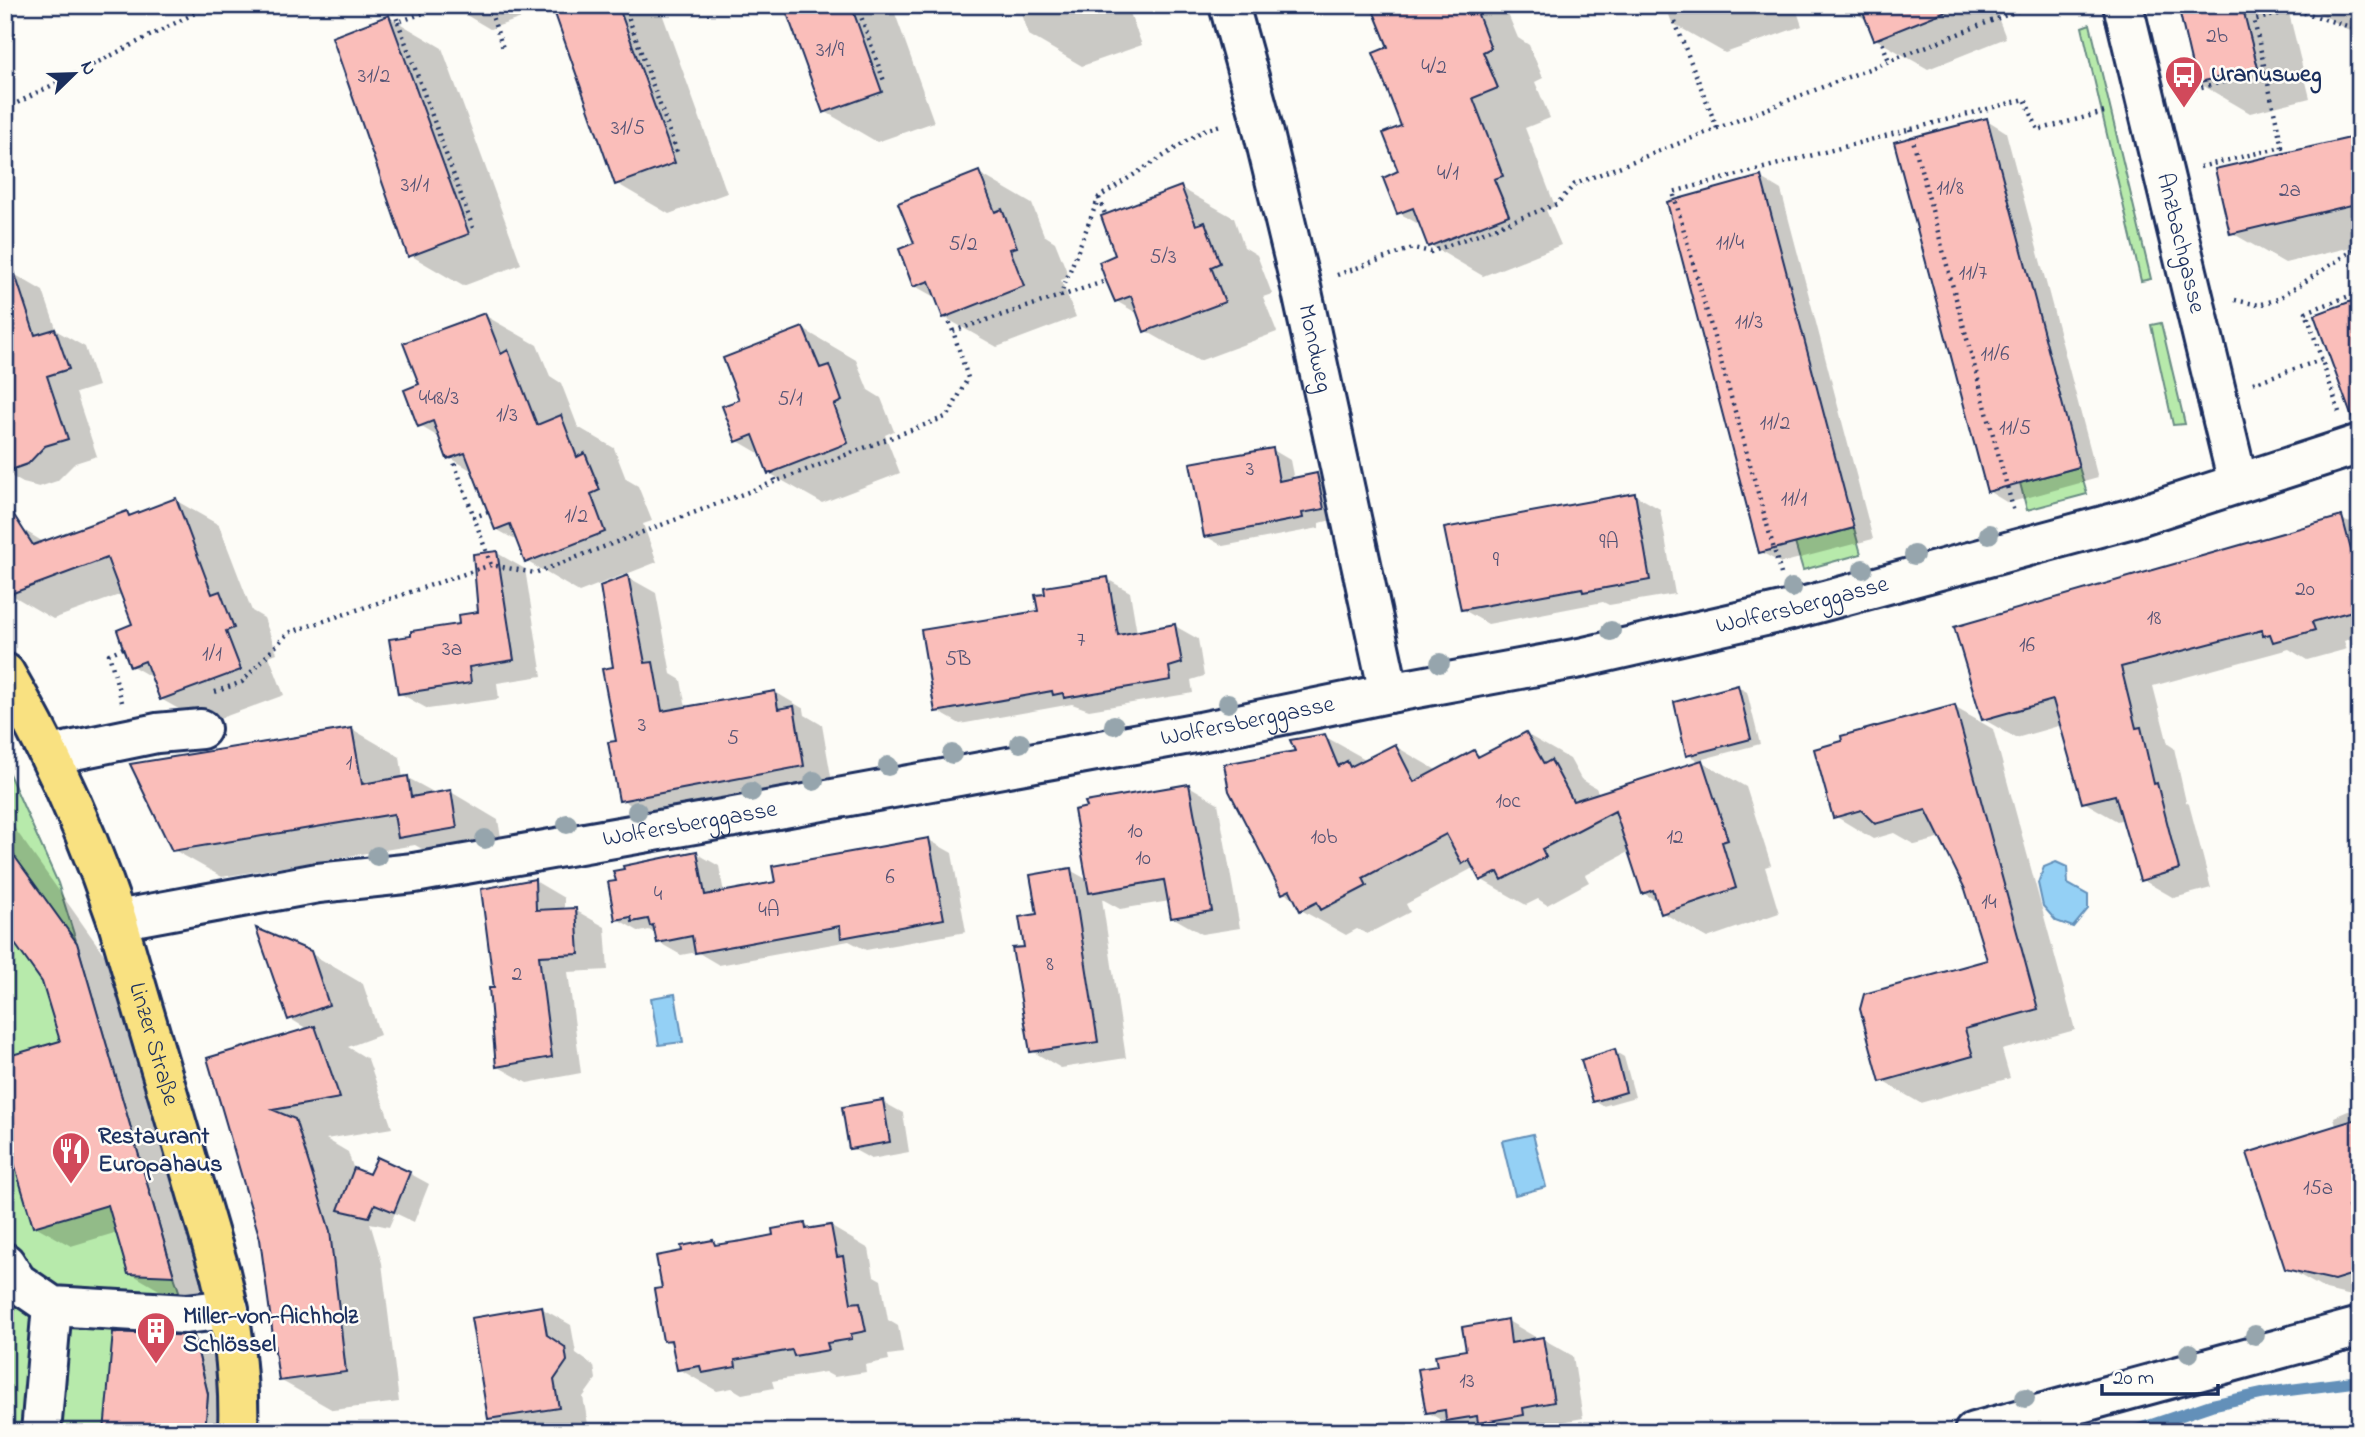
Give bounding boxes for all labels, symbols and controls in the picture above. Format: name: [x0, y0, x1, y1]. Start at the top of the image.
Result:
house number: 2b: [2206, 22, 2228, 52]
house number: 31/9: [816, 36, 845, 66]
north arrow: [38, 38, 108, 108]
house number: 4/2: [1421, 53, 1447, 83]
bus stop icon: Uranusweg: [2163, 54, 2205, 109]
text: N: [72, 57, 102, 80]
place label: Uranusweg: [2211, 58, 2322, 94]
house number: 31/2: [358, 62, 390, 92]
house number: 31/5: [611, 114, 645, 144]
house number: 4/1: [1437, 159, 1459, 189]
street label: Anzbachgasse: [2147, 169, 2214, 317]
house number: 31/1: [401, 171, 430, 201]
house number: 11/8: [1936, 174, 1964, 204]
house number: 2a: [2279, 176, 2301, 206]
house number: 11/4: [1716, 229, 1745, 259]
house number: 5/2: [949, 230, 977, 260]
house number: 5/3: [1149, 243, 1177, 273]
house number: 11/7: [1959, 259, 1988, 289]
street label: Mondweg: [1288, 301, 1341, 396]
house number: 11/3: [1735, 308, 1763, 338]
house number: 11/6: [1980, 340, 2010, 370]
house number: 448/3: [419, 384, 459, 414]
house number: 5/1: [777, 385, 803, 415]
house number: 1/3: [496, 401, 518, 431]
house number: 11/2: [1760, 409, 1790, 439]
house number: 11/5: [1999, 414, 2031, 444]
house number: 3: [1246, 455, 1254, 485]
house number: 11/1: [1781, 485, 1808, 515]
house number: 1/2: [564, 502, 588, 532]
house number: 9A: [1599, 528, 1619, 558]
house number: 9: [1493, 546, 1500, 576]
street label: Wolfersberggasse: [1713, 567, 1893, 644]
house number: 20: [2295, 575, 2315, 605]
house number: 18: [2147, 604, 2161, 634]
house number: 7: [1077, 626, 1086, 656]
house number: 16: [2019, 631, 2035, 661]
house number: 3a: [442, 635, 462, 665]
house number: 1/1: [202, 640, 222, 670]
house number: 5B: [945, 645, 971, 675]
street label: Wolfersberggasse: [1158, 687, 1338, 756]
house number: 3: [638, 711, 646, 741]
house number: 5: [727, 724, 739, 754]
house number: 1: [346, 749, 353, 779]
house number: 10c: [1495, 787, 1521, 817]
street label: Wolfersberggasse: [600, 792, 780, 857]
house number: 10: [1127, 817, 1143, 847]
house number: 10b: [1311, 823, 1337, 853]
house number: 12: [1666, 823, 1684, 853]
house number: 10: [1135, 844, 1151, 874]
house number: 6: [885, 863, 895, 893]
house number: 4: [654, 880, 663, 910]
house number: 14: [1981, 888, 1997, 918]
house number: 4A: [758, 896, 780, 926]
house number: 8: [1046, 950, 1054, 980]
house number: 2: [512, 960, 522, 990]
street label: Linzer Straße: [119, 978, 188, 1110]
place label: Restaurant Europahaus: [98, 1120, 222, 1183]
restaurant icon: Restaurant Europahaus: [50, 1130, 92, 1185]
house number: 15a: [2303, 1174, 2333, 1204]
place label: Miller-von-Aichholz Schlössel: [183, 1300, 359, 1363]
building icon: Miller-von-Aichholz Schlössel: [135, 1310, 177, 1365]
scale bar: [2102, 1353, 2218, 1397]
text: 20 m: [2113, 1364, 2154, 1394]
house number: 13: [1459, 1367, 1475, 1397]

